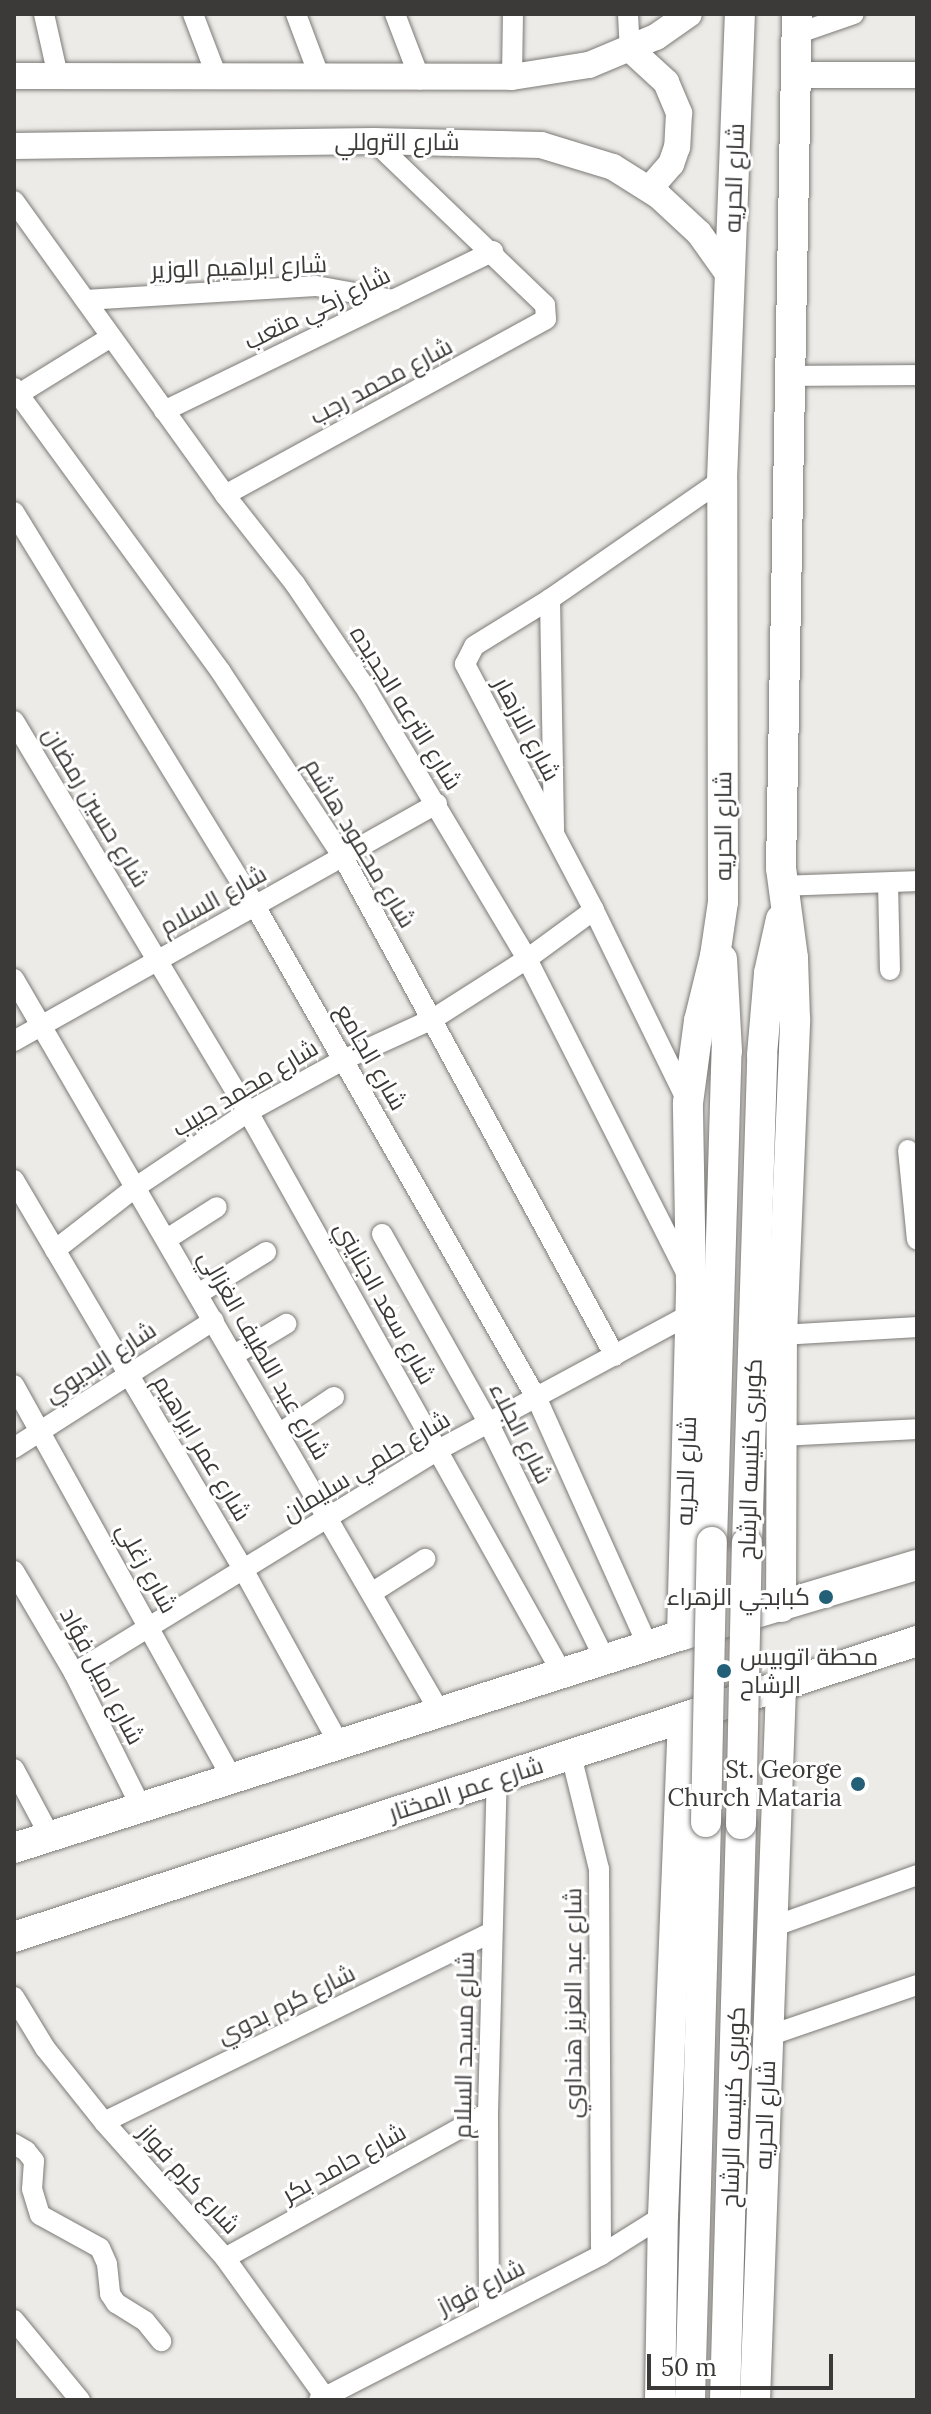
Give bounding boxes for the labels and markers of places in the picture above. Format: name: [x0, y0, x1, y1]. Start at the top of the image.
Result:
place label: كبابجي الزهراء: [666, 1583, 810, 1611]
marker: كبابجي الزهراء: [817, 1588, 835, 1606]
place label: محطة اتوبيس الرشاح: [740, 1643, 878, 1699]
marker: محطة اتوبيس الرشاح: [715, 1662, 733, 1680]
place label: St. George Church Mataria: [667, 1756, 842, 1812]
marker: St. George Church Mataria: [849, 1775, 867, 1793]

